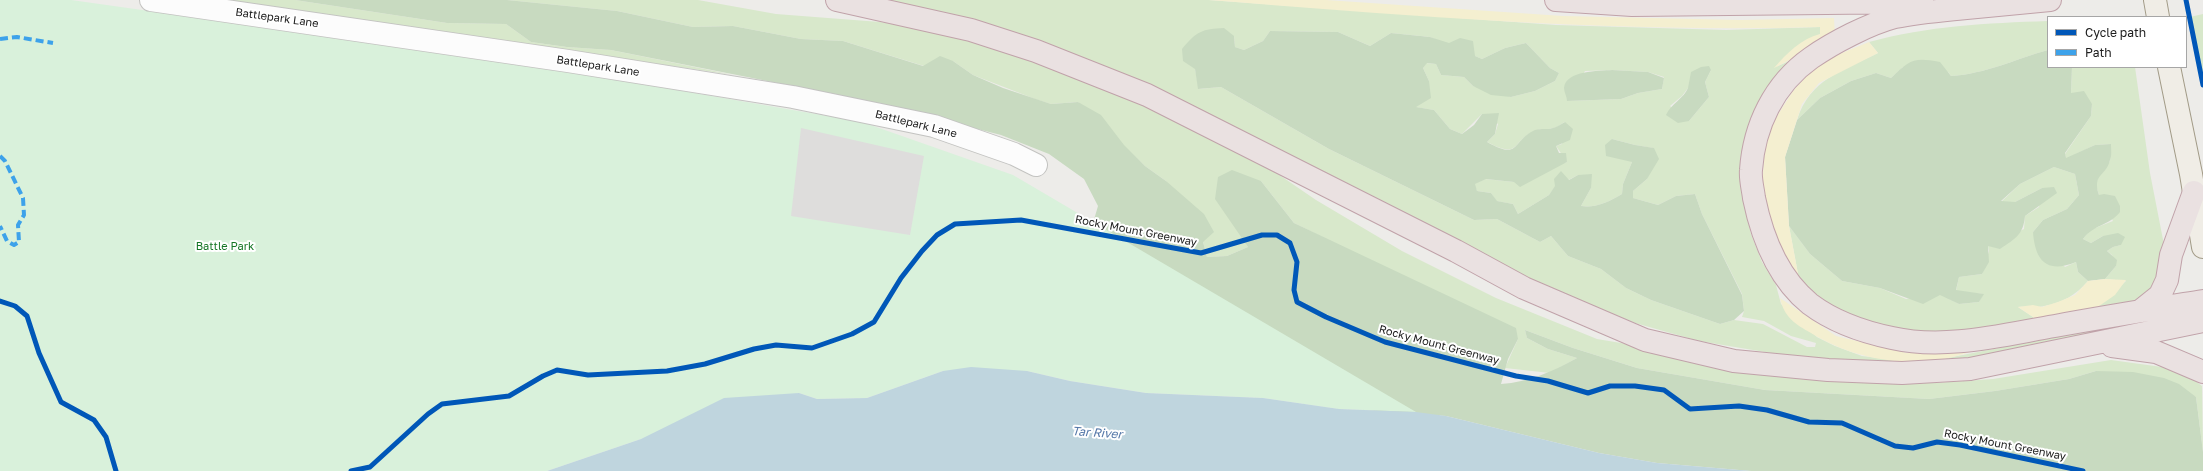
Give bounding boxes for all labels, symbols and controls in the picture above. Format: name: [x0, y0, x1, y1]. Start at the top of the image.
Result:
street label: Battlepark Lane: [235, 6, 319, 30]
legend: [2047, 16, 2187, 68]
text: Cycle path: [2085, 25, 2146, 40]
text: Path: [2085, 45, 2112, 60]
street label: Battlepark Lane: [556, 53, 640, 79]
street label: Battlepark Lane: [874, 107, 958, 141]
street label: Rocky Mount Greenway: [1074, 213, 1198, 249]
park label: Battle Park: [196, 240, 254, 254]
street label: Rocky Mount Greenway: [1377, 323, 1501, 367]
water label: Tar River: [1071, 424, 1123, 442]
street label: Rocky Mount Greenway: [1943, 427, 2067, 463]

